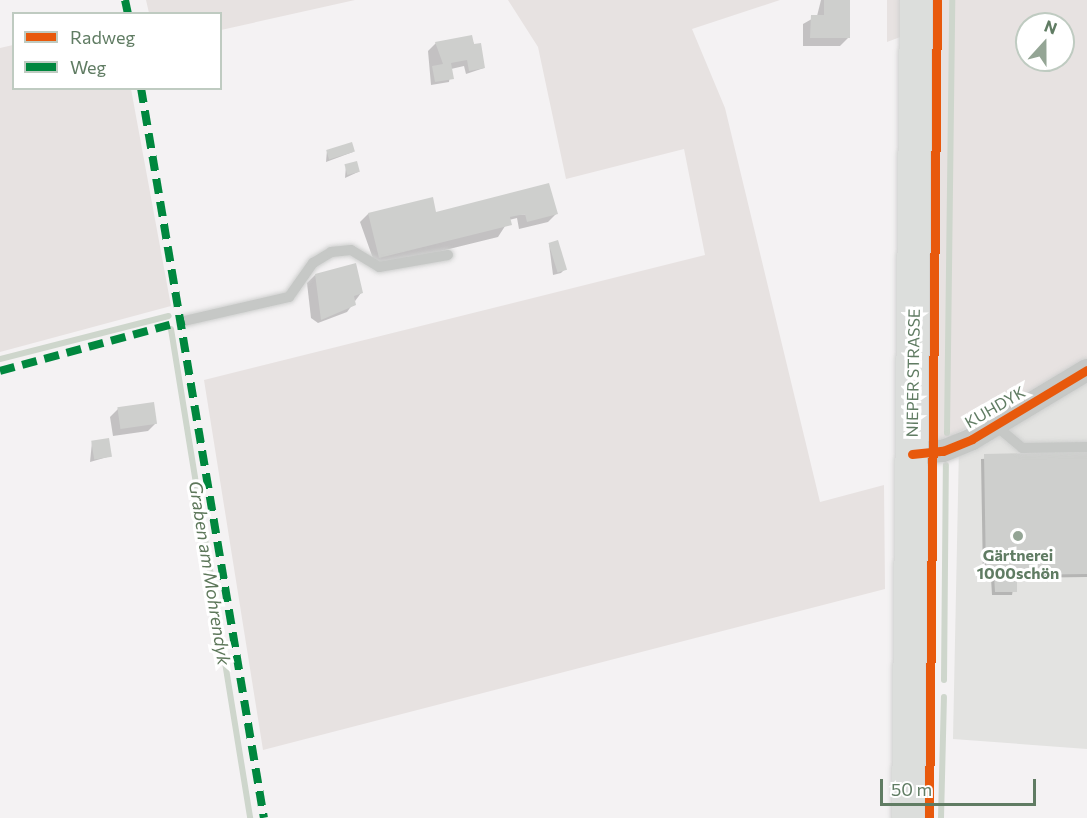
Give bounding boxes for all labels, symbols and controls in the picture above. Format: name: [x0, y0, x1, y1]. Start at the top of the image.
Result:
legend: [12, 12, 222, 90]
north arrow: [1015, 12, 1075, 72]
text: N: [1042, 16, 1060, 38]
text: Radweg: [70, 26, 135, 48]
text: Weg: [70, 56, 106, 78]
street label: NIEPER STRASSE: [902, 308, 924, 438]
street label: KUHDYK: [961, 382, 1029, 432]
water label: Graben am Mohrendyk: [185, 479, 235, 667]
marker: Gärtnerei 1000schön: [1011, 529, 1025, 543]
place label: Gärtnerei 1000schön: [977, 545, 1059, 583]
scale bar: [883, 767, 1039, 805]
text: 50 m: [891, 778, 932, 800]

